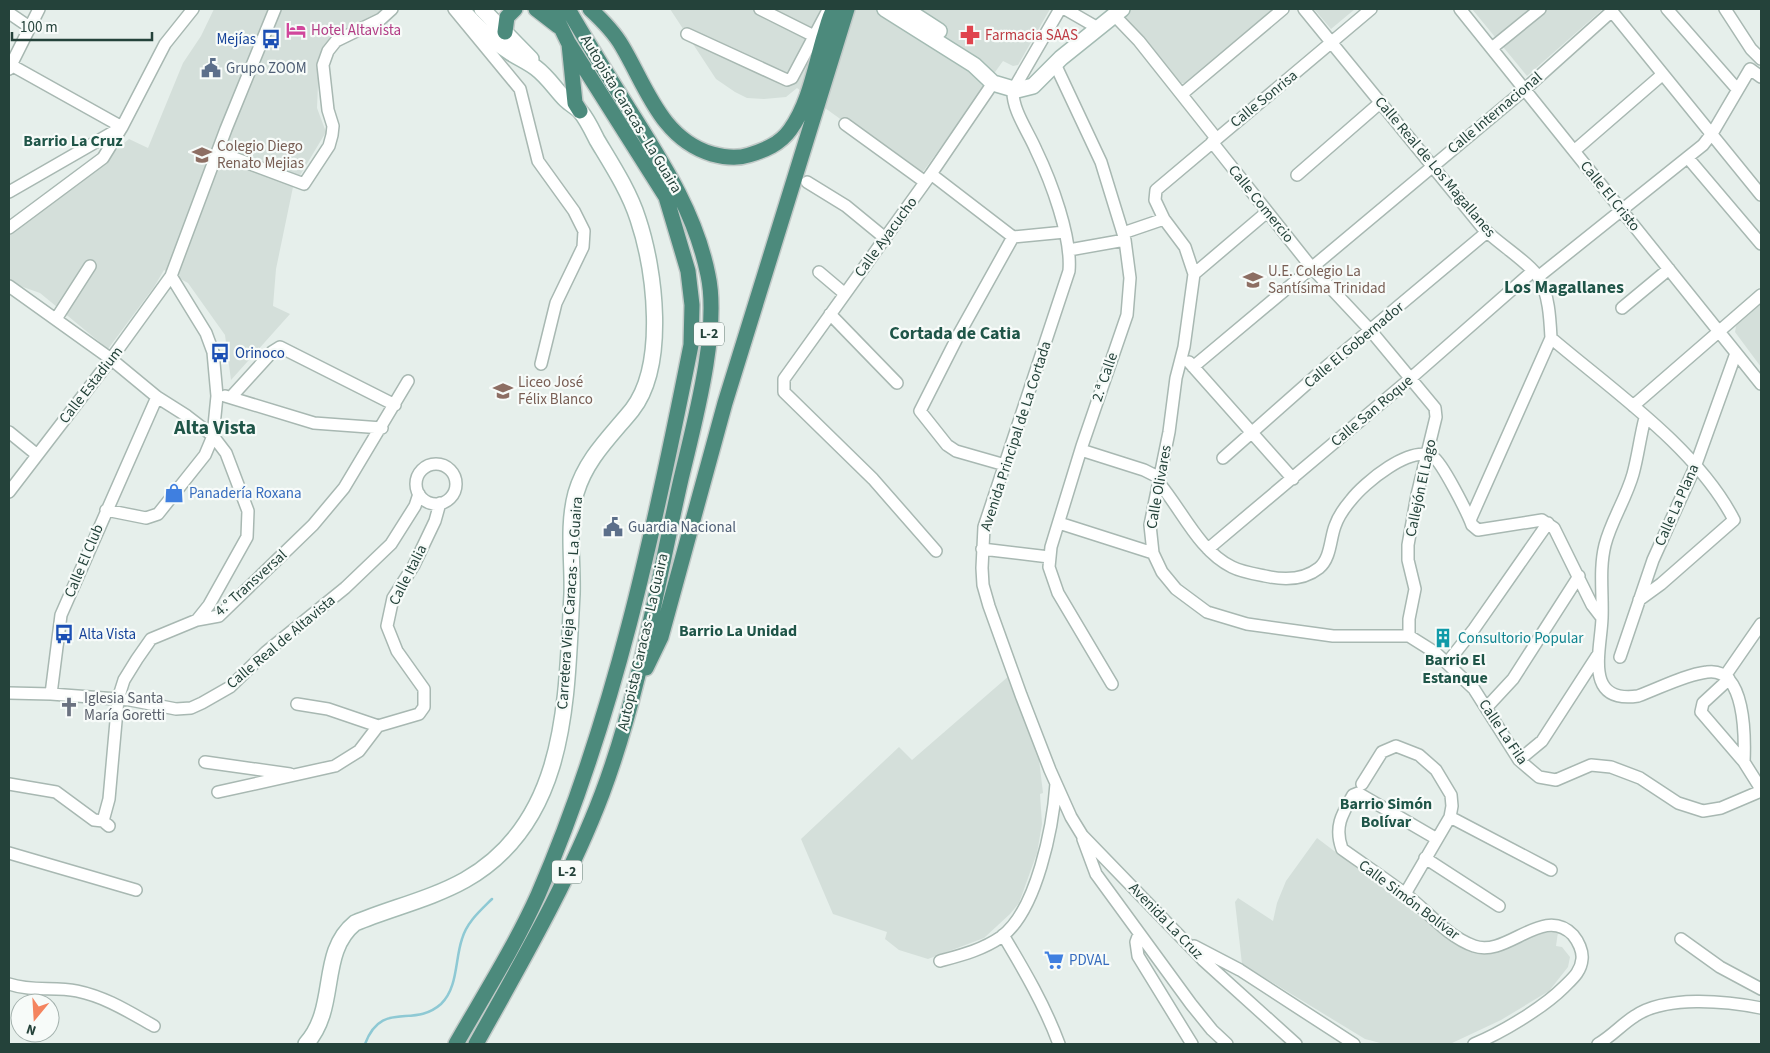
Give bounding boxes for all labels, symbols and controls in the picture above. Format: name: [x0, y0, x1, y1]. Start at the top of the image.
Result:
scale bar: [12, 10, 152, 42]
text: 100 m: [20, 17, 58, 38]
hotel icon: Hotel Altavista: [285, 19, 307, 41]
place label: Hotel Altavista: [311, 20, 401, 41]
pharmacy icon: Farmacia SAAS: [959, 24, 981, 46]
place label: Farmacia SAAS: [985, 25, 1078, 46]
bus stop icon: Mejías: [260, 28, 282, 50]
place label: Mejías: [216, 29, 256, 50]
street label: Autopista Caracas - La Guaira: [575, 31, 687, 197]
public building icon: Grupo ZOOM: [200, 57, 222, 79]
place label: Grupo ZOOM: [226, 58, 307, 79]
street label: Calle Sonrisa: [1226, 65, 1302, 133]
street label: Calle Internacional: [1443, 67, 1547, 159]
street label: Calle Real de Los Magallanes: [1370, 92, 1500, 242]
district label: Barrio La Cruz: [23, 130, 123, 152]
place label: Colegio Diego Renato Mejias: [217, 136, 304, 174]
school or university icon: Colegio Diego Renato Mejias: [191, 144, 213, 166]
street label: Calle El Cristo: [1575, 156, 1645, 236]
street label: Calle Comercio: [1223, 161, 1299, 247]
street label: Calle Ayacucho: [850, 193, 922, 281]
place label: U.E. Colegio La Santísima Trinidad: [1268, 261, 1386, 299]
school or university icon: U.E. Colegio La Santísima Trinidad: [1242, 269, 1264, 291]
district label: Los Magallanes: [1504, 275, 1624, 300]
street label: Calle El Gobernador: [1299, 296, 1409, 393]
district label: Cortada de Catia: [889, 321, 1021, 346]
road number: L-2: [694, 322, 724, 346]
street label: Avenida Principal de La Cortada: [975, 338, 1057, 534]
street label: Calle Estadium: [54, 342, 128, 428]
bus stop icon: Orinoco: [209, 342, 231, 364]
place label: Orinoco: [235, 343, 285, 364]
street label: 2.ª Calle: [1087, 350, 1123, 404]
street label: Calle San Roque: [1326, 370, 1418, 452]
place label: Liceo José Félix Blanco: [518, 372, 593, 410]
school or university icon: Liceo José Félix Blanco: [492, 380, 514, 402]
district label: Alta Vista: [173, 414, 256, 442]
street label: Callejón El Lago: [1400, 437, 1442, 539]
street label: Calle Olivares: [1141, 443, 1177, 531]
street label: Calle La Plana: [1650, 461, 1704, 549]
shop icon: Panadería Roxana: [163, 482, 185, 504]
place label: Panadería Roxana: [189, 483, 302, 504]
street label: Carretera Vieja Caracas - La Guaira: [552, 496, 588, 710]
public building icon: Guardia Nacional: [602, 516, 624, 538]
place label: Guardia Nacional: [628, 517, 736, 538]
street label: Calle El Club: [59, 521, 109, 601]
street label: Calle Italia: [384, 541, 432, 609]
street label: 4.° Transversal: [210, 545, 292, 621]
street label: Autopista Caracas - La Guaira: [612, 551, 674, 733]
street label: Calle Real de Altavista: [222, 590, 340, 694]
district label: Barrio La Unidad: [679, 620, 797, 642]
bus stop icon: Alta Vista: [53, 623, 75, 645]
place label: Alta Vista: [79, 624, 136, 645]
building icon: Consultorio Popular: [1432, 627, 1454, 649]
place label: Consultorio Popular: [1458, 628, 1584, 649]
district label: Barrio El Estanque: [1422, 649, 1488, 689]
place label: Iglesia Santa María Goretti: [84, 688, 165, 726]
street label: Calle La Fila: [1473, 695, 1533, 769]
church icon: Iglesia Santa María Goretti: [58, 696, 80, 718]
district label: Barrio Simón Bolívar: [1340, 793, 1432, 833]
street label: Calle Simón Bolívar: [1354, 855, 1465, 945]
road number: L-2: [552, 860, 582, 884]
street label: Avenida La Cruz: [1124, 878, 1208, 964]
supermarket icon: PDVAL: [1043, 949, 1065, 971]
place label: PDVAL: [1069, 950, 1110, 971]
north arrow: [10, 993, 60, 1043]
text: N: [24, 1018, 39, 1040]

